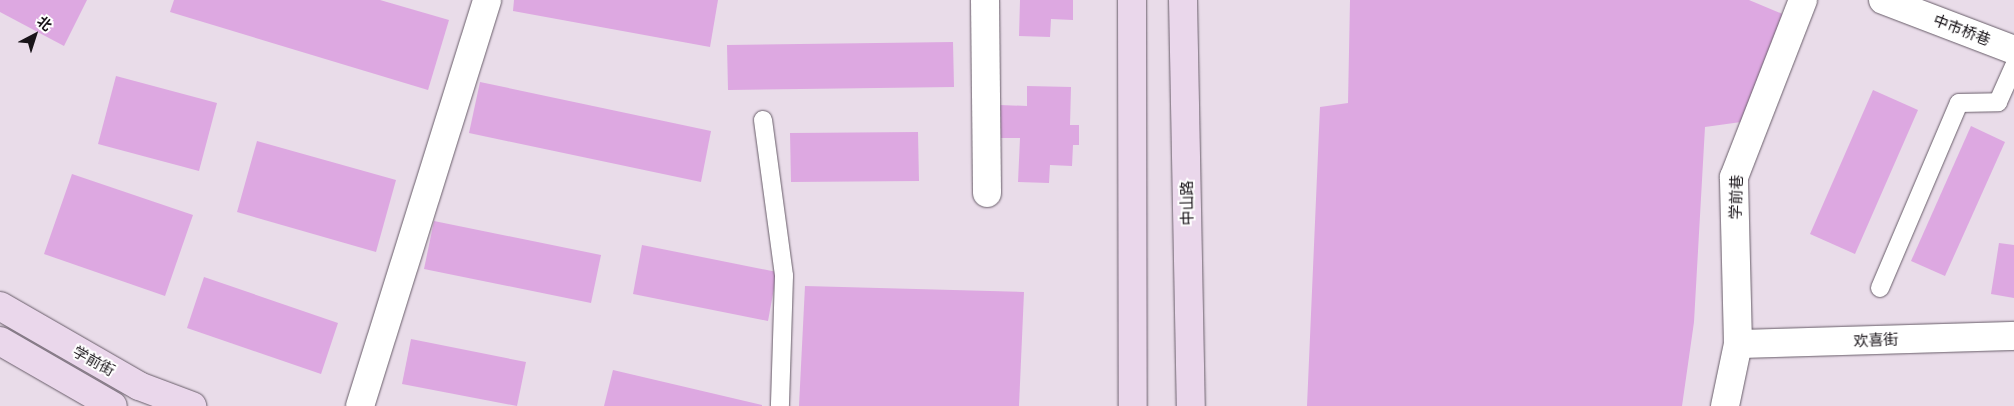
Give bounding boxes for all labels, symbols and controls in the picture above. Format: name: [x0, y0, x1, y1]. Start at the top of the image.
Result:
north arrow: [10, 10, 60, 60]
street label: 中市桥巷: [1931, 11, 1993, 49]
text: 北: [33, 12, 56, 35]
street label: 学前巷: [1726, 174, 1746, 220]
street label: 中山路: [1178, 180, 1196, 226]
street label: 欢喜街: [1853, 330, 1899, 350]
street label: 学前街: [70, 342, 118, 380]

